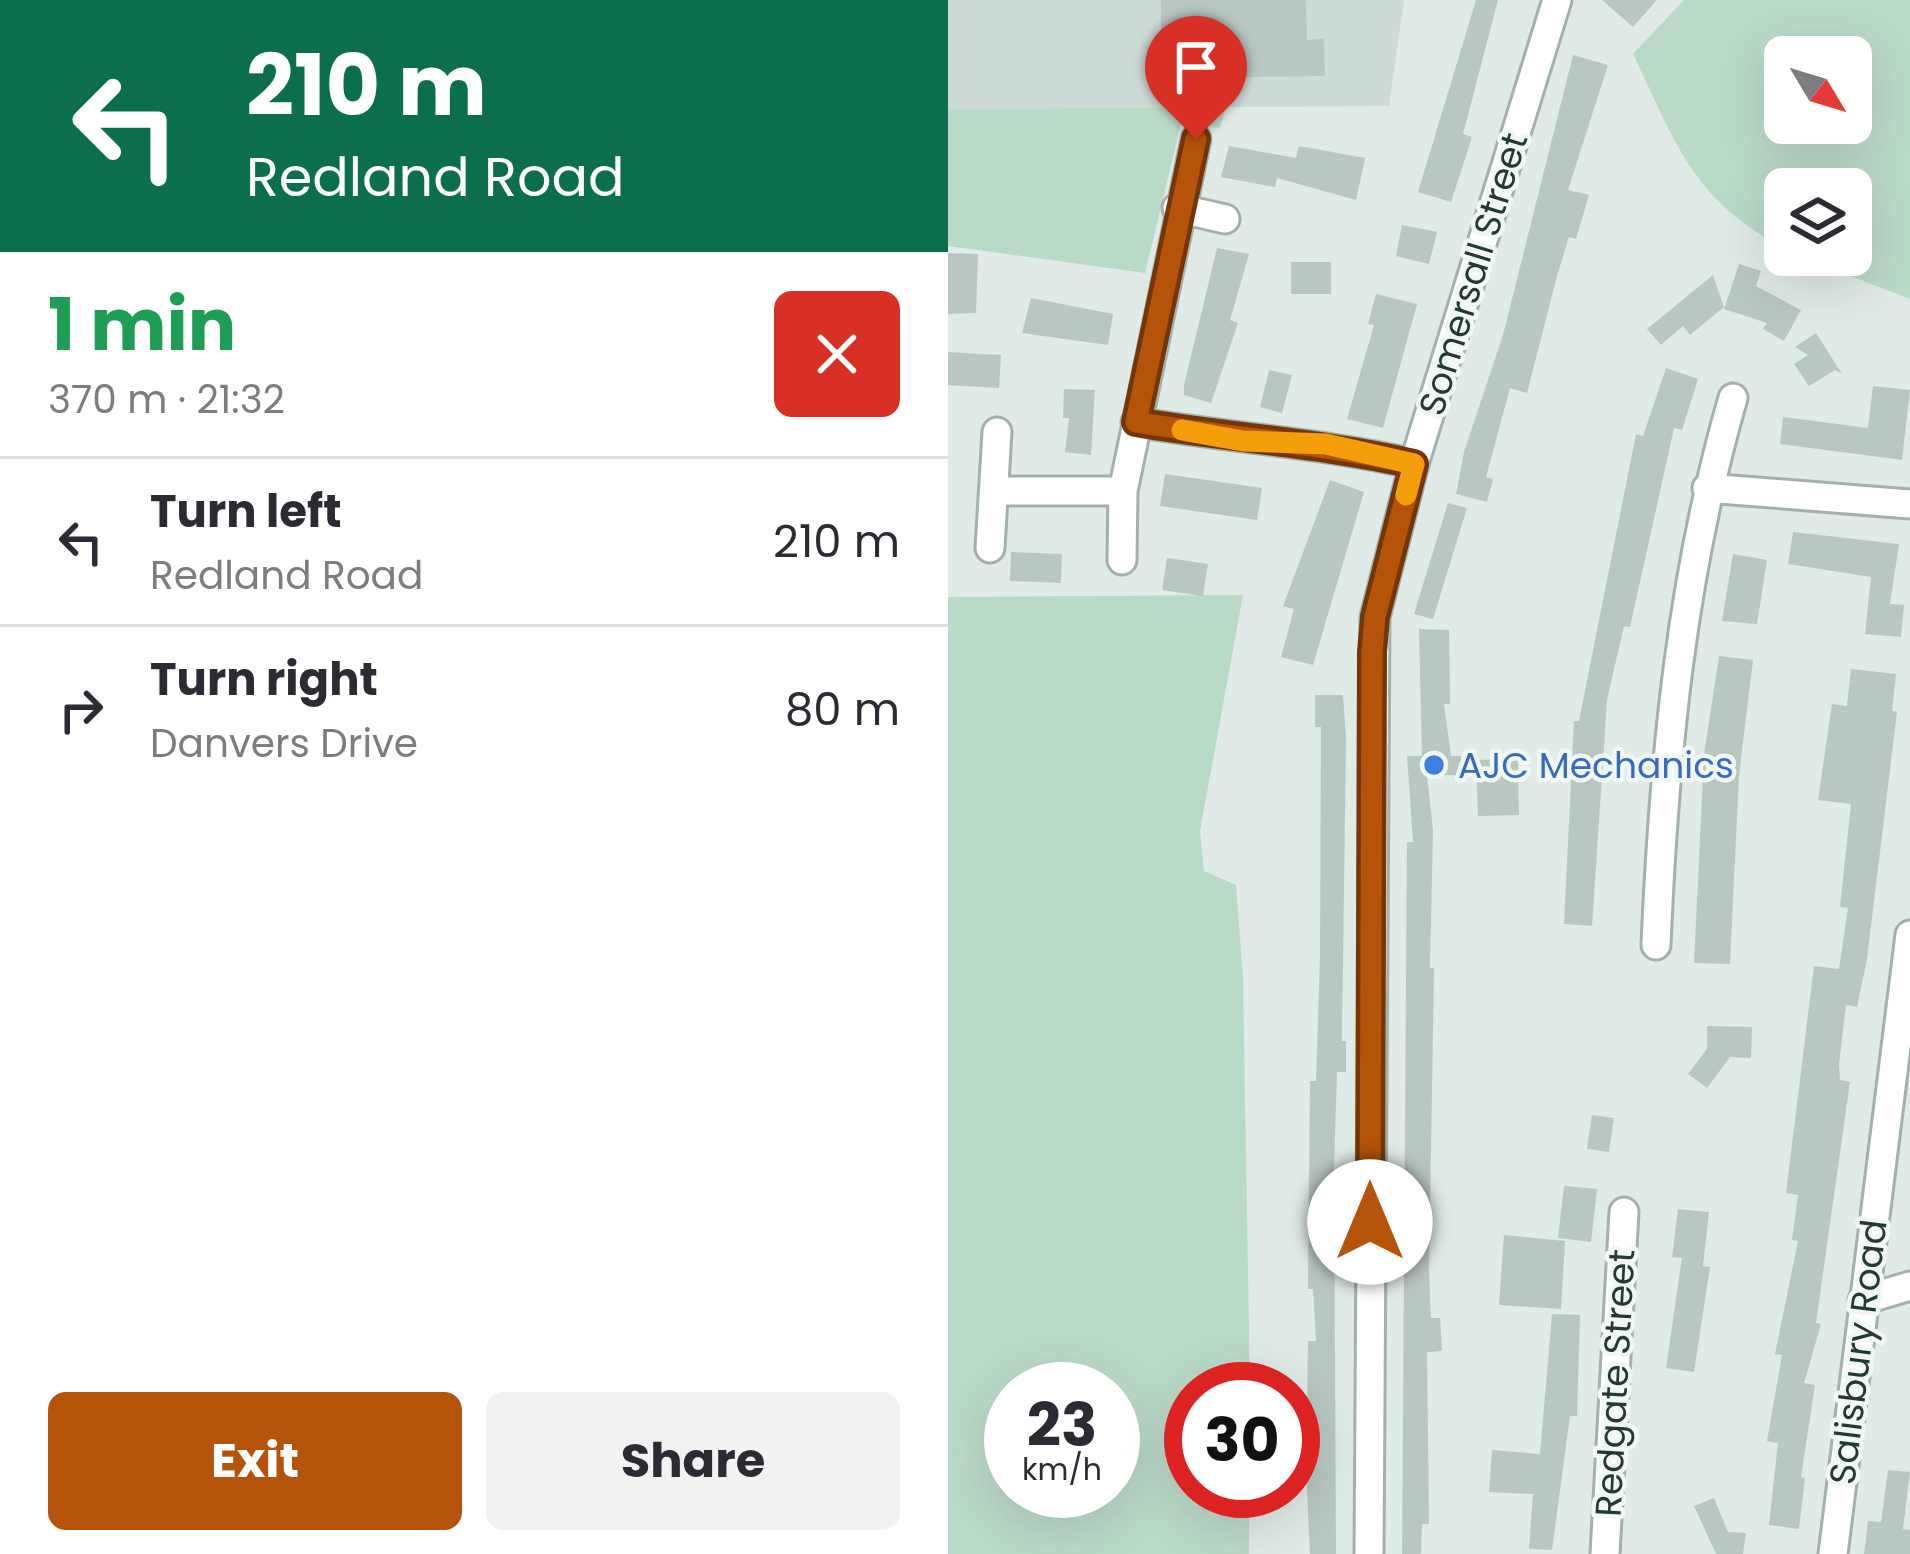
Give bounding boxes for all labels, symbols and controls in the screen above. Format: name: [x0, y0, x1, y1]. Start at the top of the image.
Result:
pin: [1145, 16, 1247, 139]
text: 210 m: [246, 27, 487, 144]
icon: arrive: [1163, 34, 1229, 100]
north arrow: [1764, 36, 1872, 144]
map controls: [1764, 36, 1872, 276]
icon: left: [48, 48, 204, 204]
street label: Somersall Street: [1406, 127, 1540, 421]
text: Redland Road: [246, 139, 625, 215]
button: layers: [1764, 168, 1872, 276]
text: 1 min: [48, 274, 236, 375]
button: close: [774, 291, 900, 417]
text: 370 m · 21:32: [48, 372, 285, 427]
text: Turn left: [150, 480, 342, 543]
icon: left: [48, 509, 114, 575]
text: 210 m: [773, 510, 900, 573]
text: Redland Road: [150, 548, 423, 603]
text: Turn right: [150, 648, 378, 711]
icon: right: [48, 677, 114, 743]
text: 80 m: [785, 678, 900, 741]
text: Danvers Drive: [150, 716, 418, 771]
place label: AJC Mechanics: [1458, 740, 1734, 791]
marker: AJC Mechanics: [1421, 752, 1447, 778]
position arrow: [1307, 1159, 1433, 1285]
street label: Salisbury Road: [1816, 1217, 1900, 1487]
street label: Redgate Street: [1583, 1248, 1647, 1518]
speed limit sign: 30: [1164, 1362, 1320, 1518]
text: 23: [1027, 1383, 1097, 1467]
button: Exit: [48, 1392, 462, 1530]
button: Share: [486, 1392, 900, 1530]
text: km/h: [1022, 1448, 1102, 1491]

